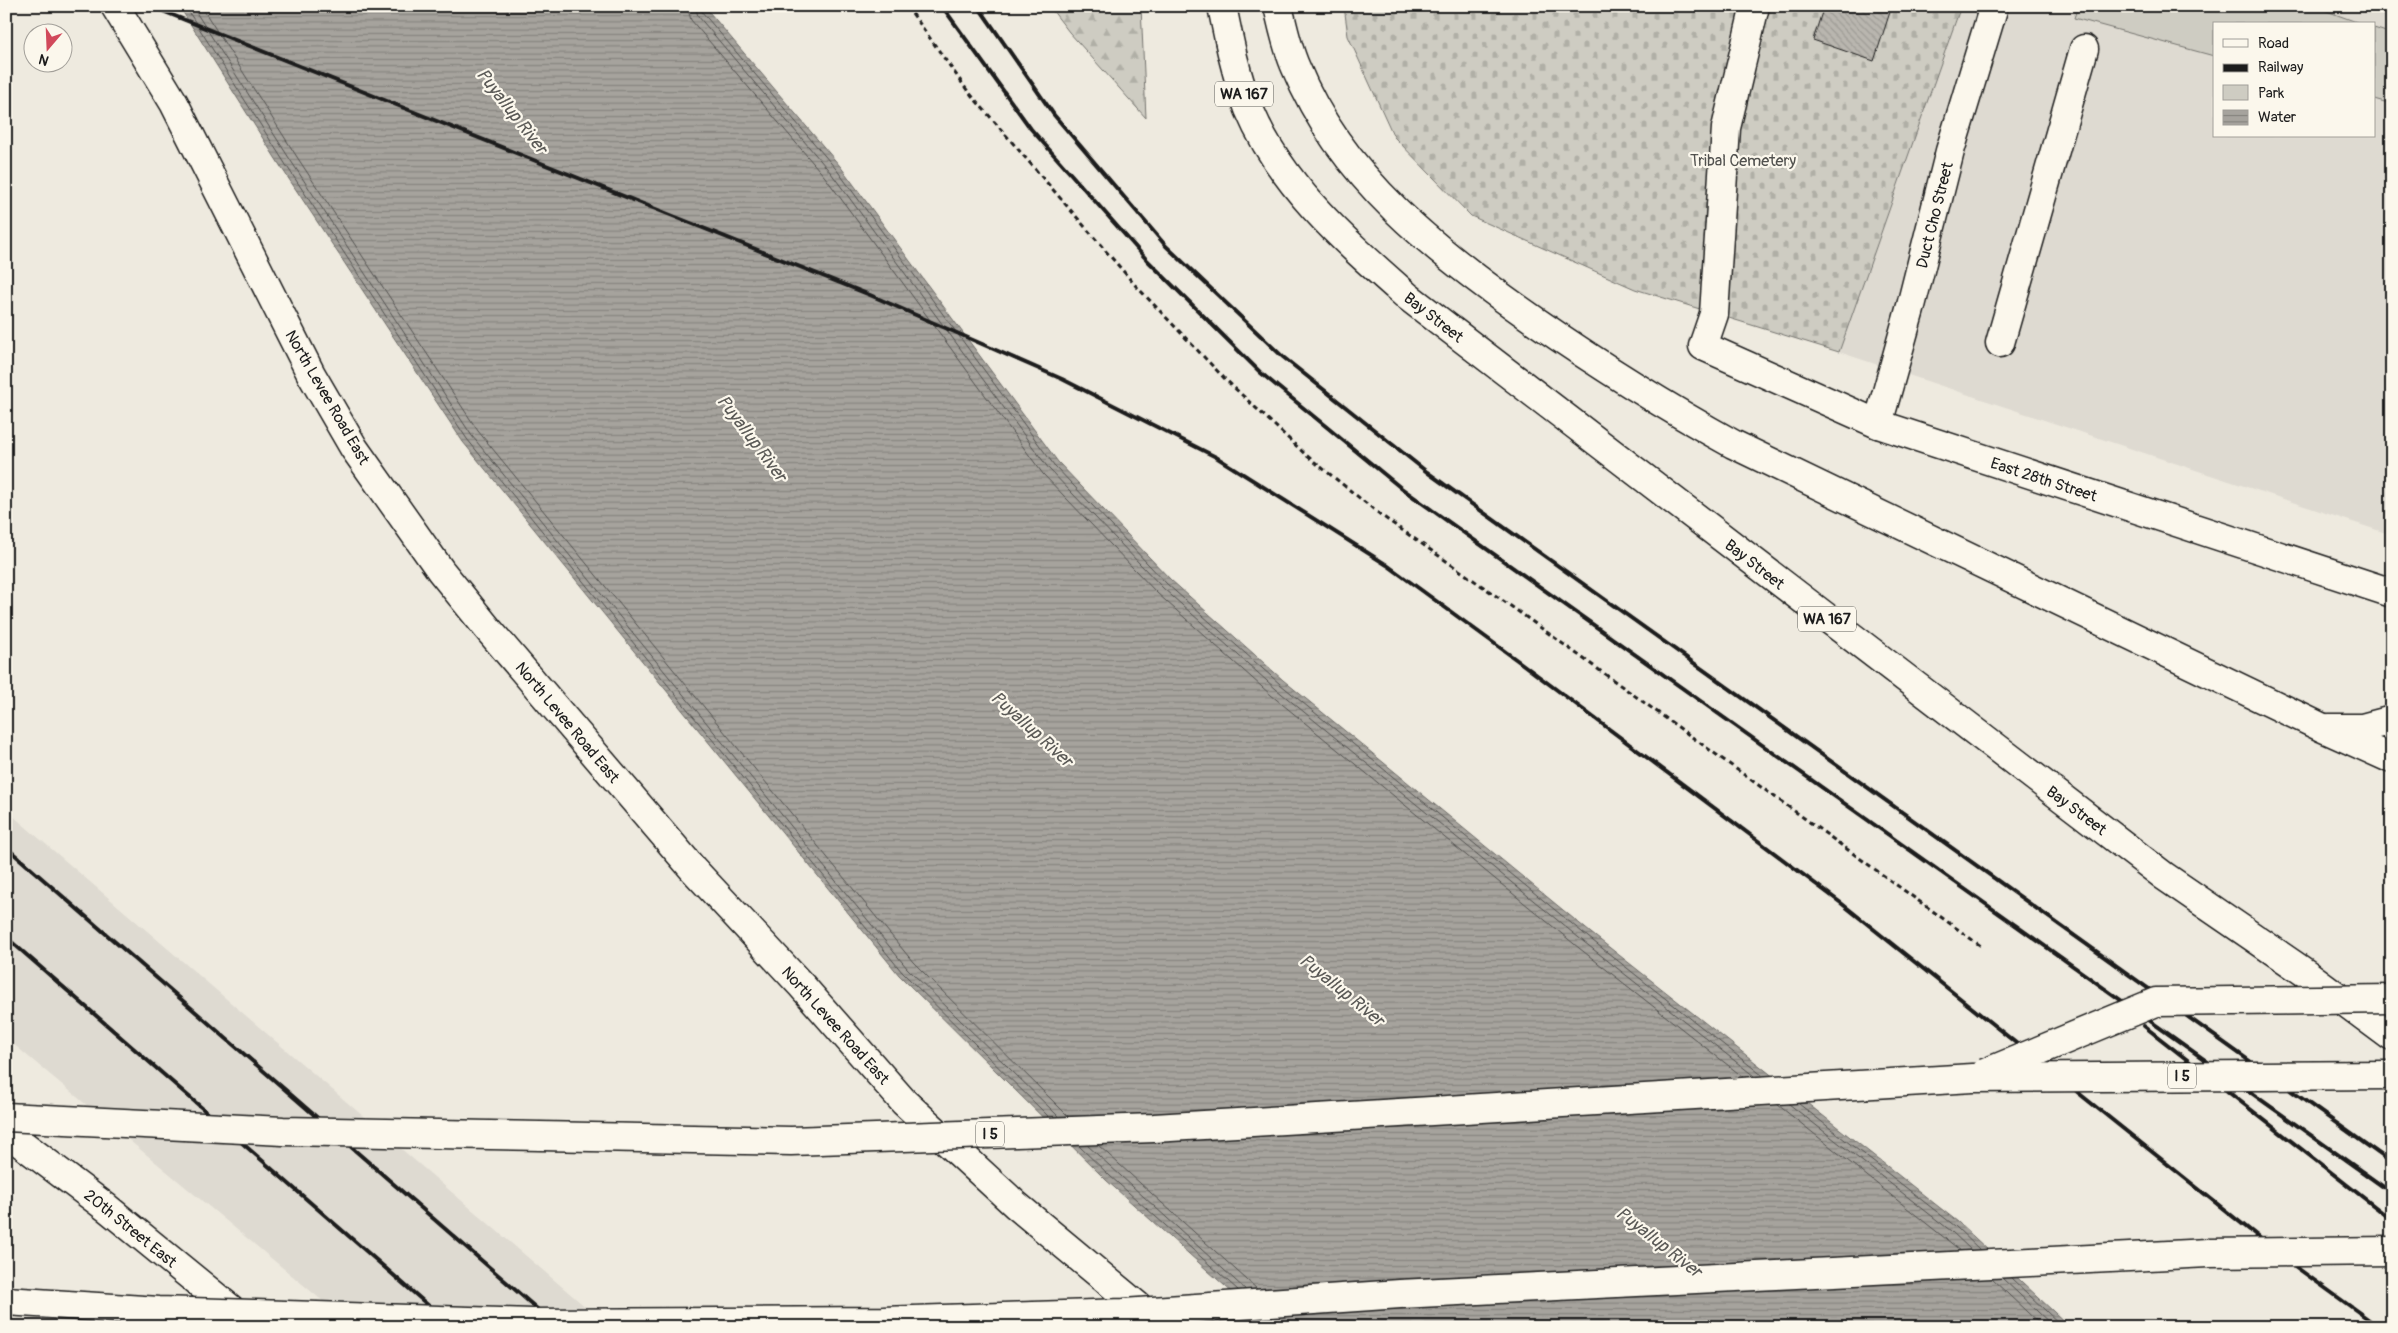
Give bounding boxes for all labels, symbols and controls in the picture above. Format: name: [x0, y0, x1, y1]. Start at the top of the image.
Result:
north arrow: [22, 22, 72, 72]
legend: [2213, 22, 2376, 138]
text: Road: [2258, 34, 2289, 53]
text: N: [37, 50, 51, 69]
text: Railway: [2258, 58, 2304, 77]
water label: Puyallup River: [471, 64, 554, 161]
road number: WA 167: [1215, 82, 1273, 106]
text: Park: [2258, 84, 2285, 103]
text: Water: [2258, 108, 2297, 127]
park label: Tribal Cemetery: [1690, 151, 1796, 171]
street label: Duct Cho Street: [1912, 160, 1958, 270]
street label: Bay Street: [1400, 288, 1468, 348]
street label: North Levee Road East: [281, 327, 374, 469]
water label: Puyallup River: [712, 390, 793, 488]
street label: East 28th Street: [1988, 453, 2100, 507]
street label: Bay Street: [1721, 535, 1789, 595]
road number: WA 167: [1798, 606, 1856, 632]
street label: North Levee Road East: [511, 658, 624, 788]
water label: Puyallup River: [986, 686, 1079, 774]
street label: Bay Street: [2042, 782, 2111, 840]
water label: Puyallup River: [1295, 949, 1391, 1033]
street label: North Levee Road East: [777, 963, 894, 1089]
road number: I 5: [2168, 1064, 2196, 1088]
road number: I 5: [976, 1122, 1004, 1146]
street label: 20th Street East: [80, 1185, 181, 1273]
water label: Puyallup River: [1611, 1202, 1708, 1285]

